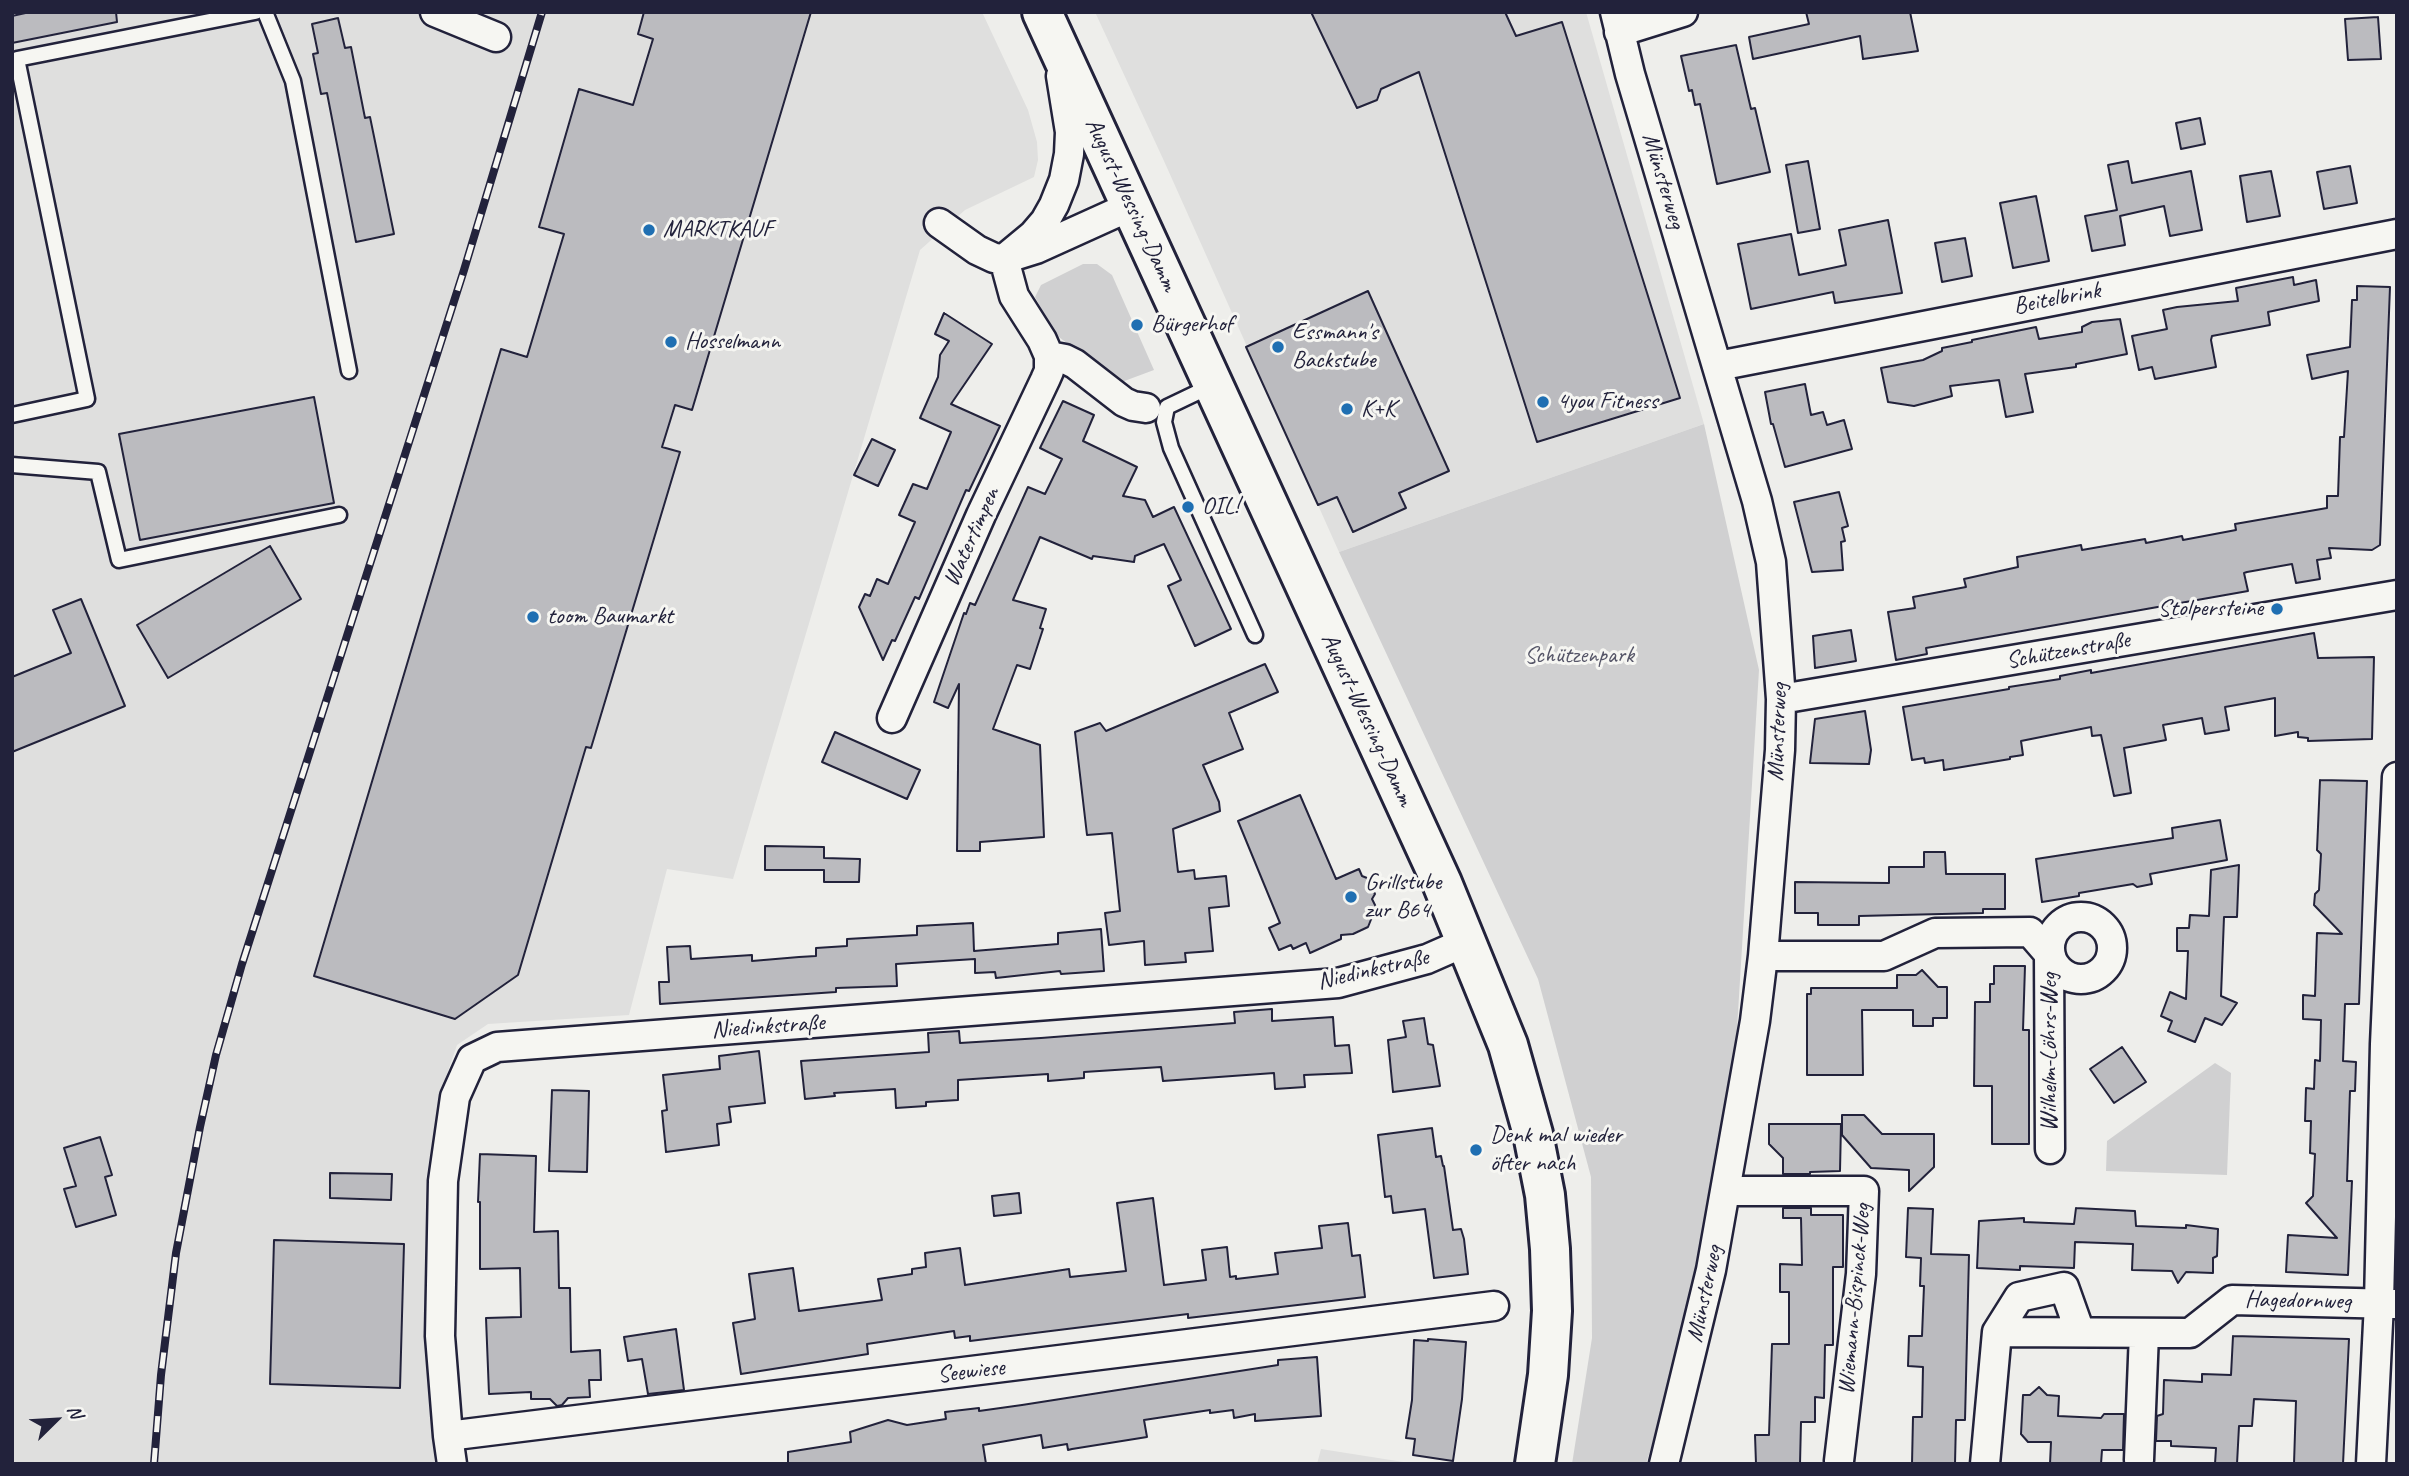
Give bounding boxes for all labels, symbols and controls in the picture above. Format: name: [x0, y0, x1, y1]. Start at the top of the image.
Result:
street label: August-Wessing-Damm: [1078, 114, 1184, 296]
street label: Münsterweg: [1635, 130, 1691, 232]
place label: MARKTKAUF: [663, 216, 773, 244]
marker: MARKTKAUF: [641, 222, 657, 238]
street label: Beitelbrink: [2011, 276, 2103, 322]
place label: Bürgerhof: [1151, 311, 1233, 339]
marker: Bürgerhof: [1129, 317, 1145, 333]
place label: Essmann's Backstube: [1292, 319, 1378, 375]
place label: Hosselmann: [685, 328, 780, 356]
marker: Hosselmann: [663, 334, 679, 350]
marker: Essmann's Backstube: [1270, 339, 1286, 355]
place label: 4you Fitness: [1557, 388, 1658, 416]
marker: 4you Fitness: [1535, 394, 1551, 410]
place label: K+K: [1361, 395, 1396, 423]
marker: K+K: [1339, 401, 1355, 417]
street label: Watertimpen: [937, 483, 1007, 591]
place label: OIL!: [1202, 493, 1239, 521]
marker: OIL!: [1180, 499, 1196, 515]
place label: Stolpersteine: [2158, 595, 2263, 623]
marker: Stolpersteine: [2269, 601, 2285, 617]
place label: toom Baumarkt: [547, 603, 673, 631]
marker: toom Baumarkt: [525, 609, 541, 625]
street label: Schützenstraße: [2004, 626, 2132, 676]
street label: August-Wessing-Damm: [1314, 629, 1420, 811]
park label: Schützenpark: [1524, 642, 1634, 670]
street label: Münsterweg: [1762, 682, 1794, 782]
place label: Grillstube zur B64: [1365, 869, 1441, 925]
marker: Grillstube zur B64: [1343, 889, 1359, 905]
street label: Niedinkstraße: [1315, 943, 1431, 997]
street label: Wilhelm-Löhrs-Weg: [2036, 973, 2064, 1131]
street label: Niedinkstraße: [711, 1009, 825, 1045]
place label: Denk mal wieder öfter nach: [1490, 1122, 1622, 1178]
marker: Denk mal wieder öfter nach: [1468, 1142, 1484, 1158]
street label: Wiemann-Bispinck-Weg: [1832, 1202, 1878, 1396]
street label: Münsterweg: [1681, 1243, 1729, 1345]
street label: Hagedornweg: [2245, 1286, 2351, 1316]
street label: Seewiese: [936, 1354, 1006, 1390]
north arrow: [21, 1385, 91, 1455]
text: N: [62, 1401, 89, 1422]

